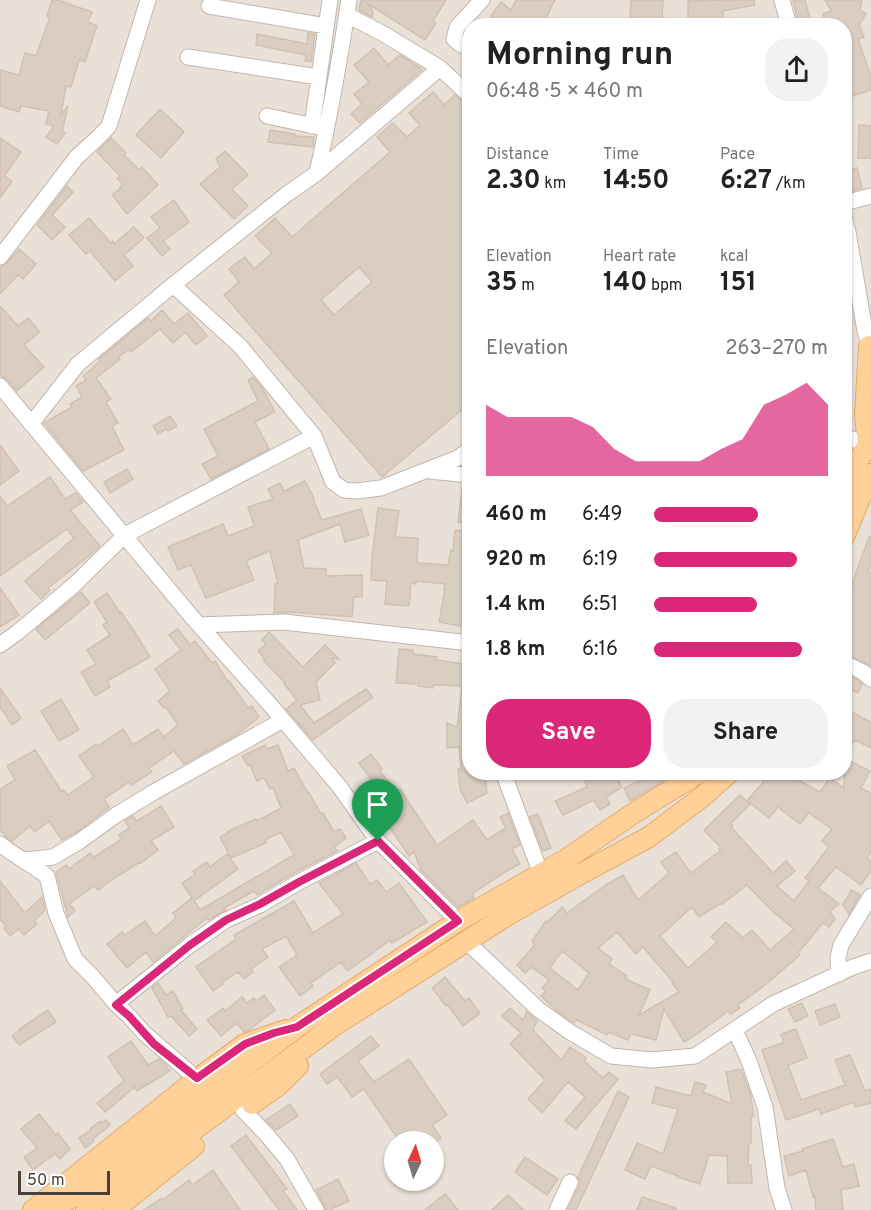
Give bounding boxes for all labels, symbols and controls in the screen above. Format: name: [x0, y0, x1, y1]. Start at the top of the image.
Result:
text: Morning run: [486, 35, 673, 77]
button: share: [765, 38, 828, 101]
text: 06:48 · 5 × 460 m: [486, 79, 643, 105]
text: Distance: [486, 145, 549, 165]
text: Time: [603, 145, 639, 165]
text: Pace: [720, 145, 755, 165]
text: 2.30: [486, 165, 541, 198]
text: 14:50: [603, 165, 669, 198]
text: 6:27: [720, 165, 772, 198]
text: km: [541, 174, 566, 194]
text: /km: [772, 174, 806, 194]
text: Elevation: [486, 247, 552, 267]
text: Heart rate: [603, 247, 676, 267]
text: kcal: [720, 247, 748, 267]
text: 35: [486, 267, 517, 300]
text: 140: [603, 267, 647, 300]
text: 151: [720, 267, 757, 300]
text: m: [517, 276, 535, 296]
text: bpm: [647, 276, 682, 296]
text: Elevation: [486, 336, 568, 362]
text: 263–270 m: [725, 336, 828, 362]
text: 460 m: [486, 502, 547, 528]
text: 6:49: [582, 502, 623, 528]
text: 920 m: [486, 547, 546, 573]
text: 6:19: [582, 547, 618, 573]
text: 1.4 km: [486, 592, 546, 618]
text: 6:51: [582, 592, 618, 618]
text: 1.8 km: [486, 637, 545, 663]
text: 6:16: [582, 637, 618, 663]
button: Save: [486, 699, 651, 768]
button: Share: [663, 699, 828, 768]
pin: [352, 779, 403, 841]
icon: arrive: [361, 788, 394, 821]
north arrow: [384, 1131, 444, 1191]
map controls: [384, 1131, 444, 1191]
scale bar: [18, 1168, 110, 1196]
text: 50 m: [27, 1171, 65, 1191]

